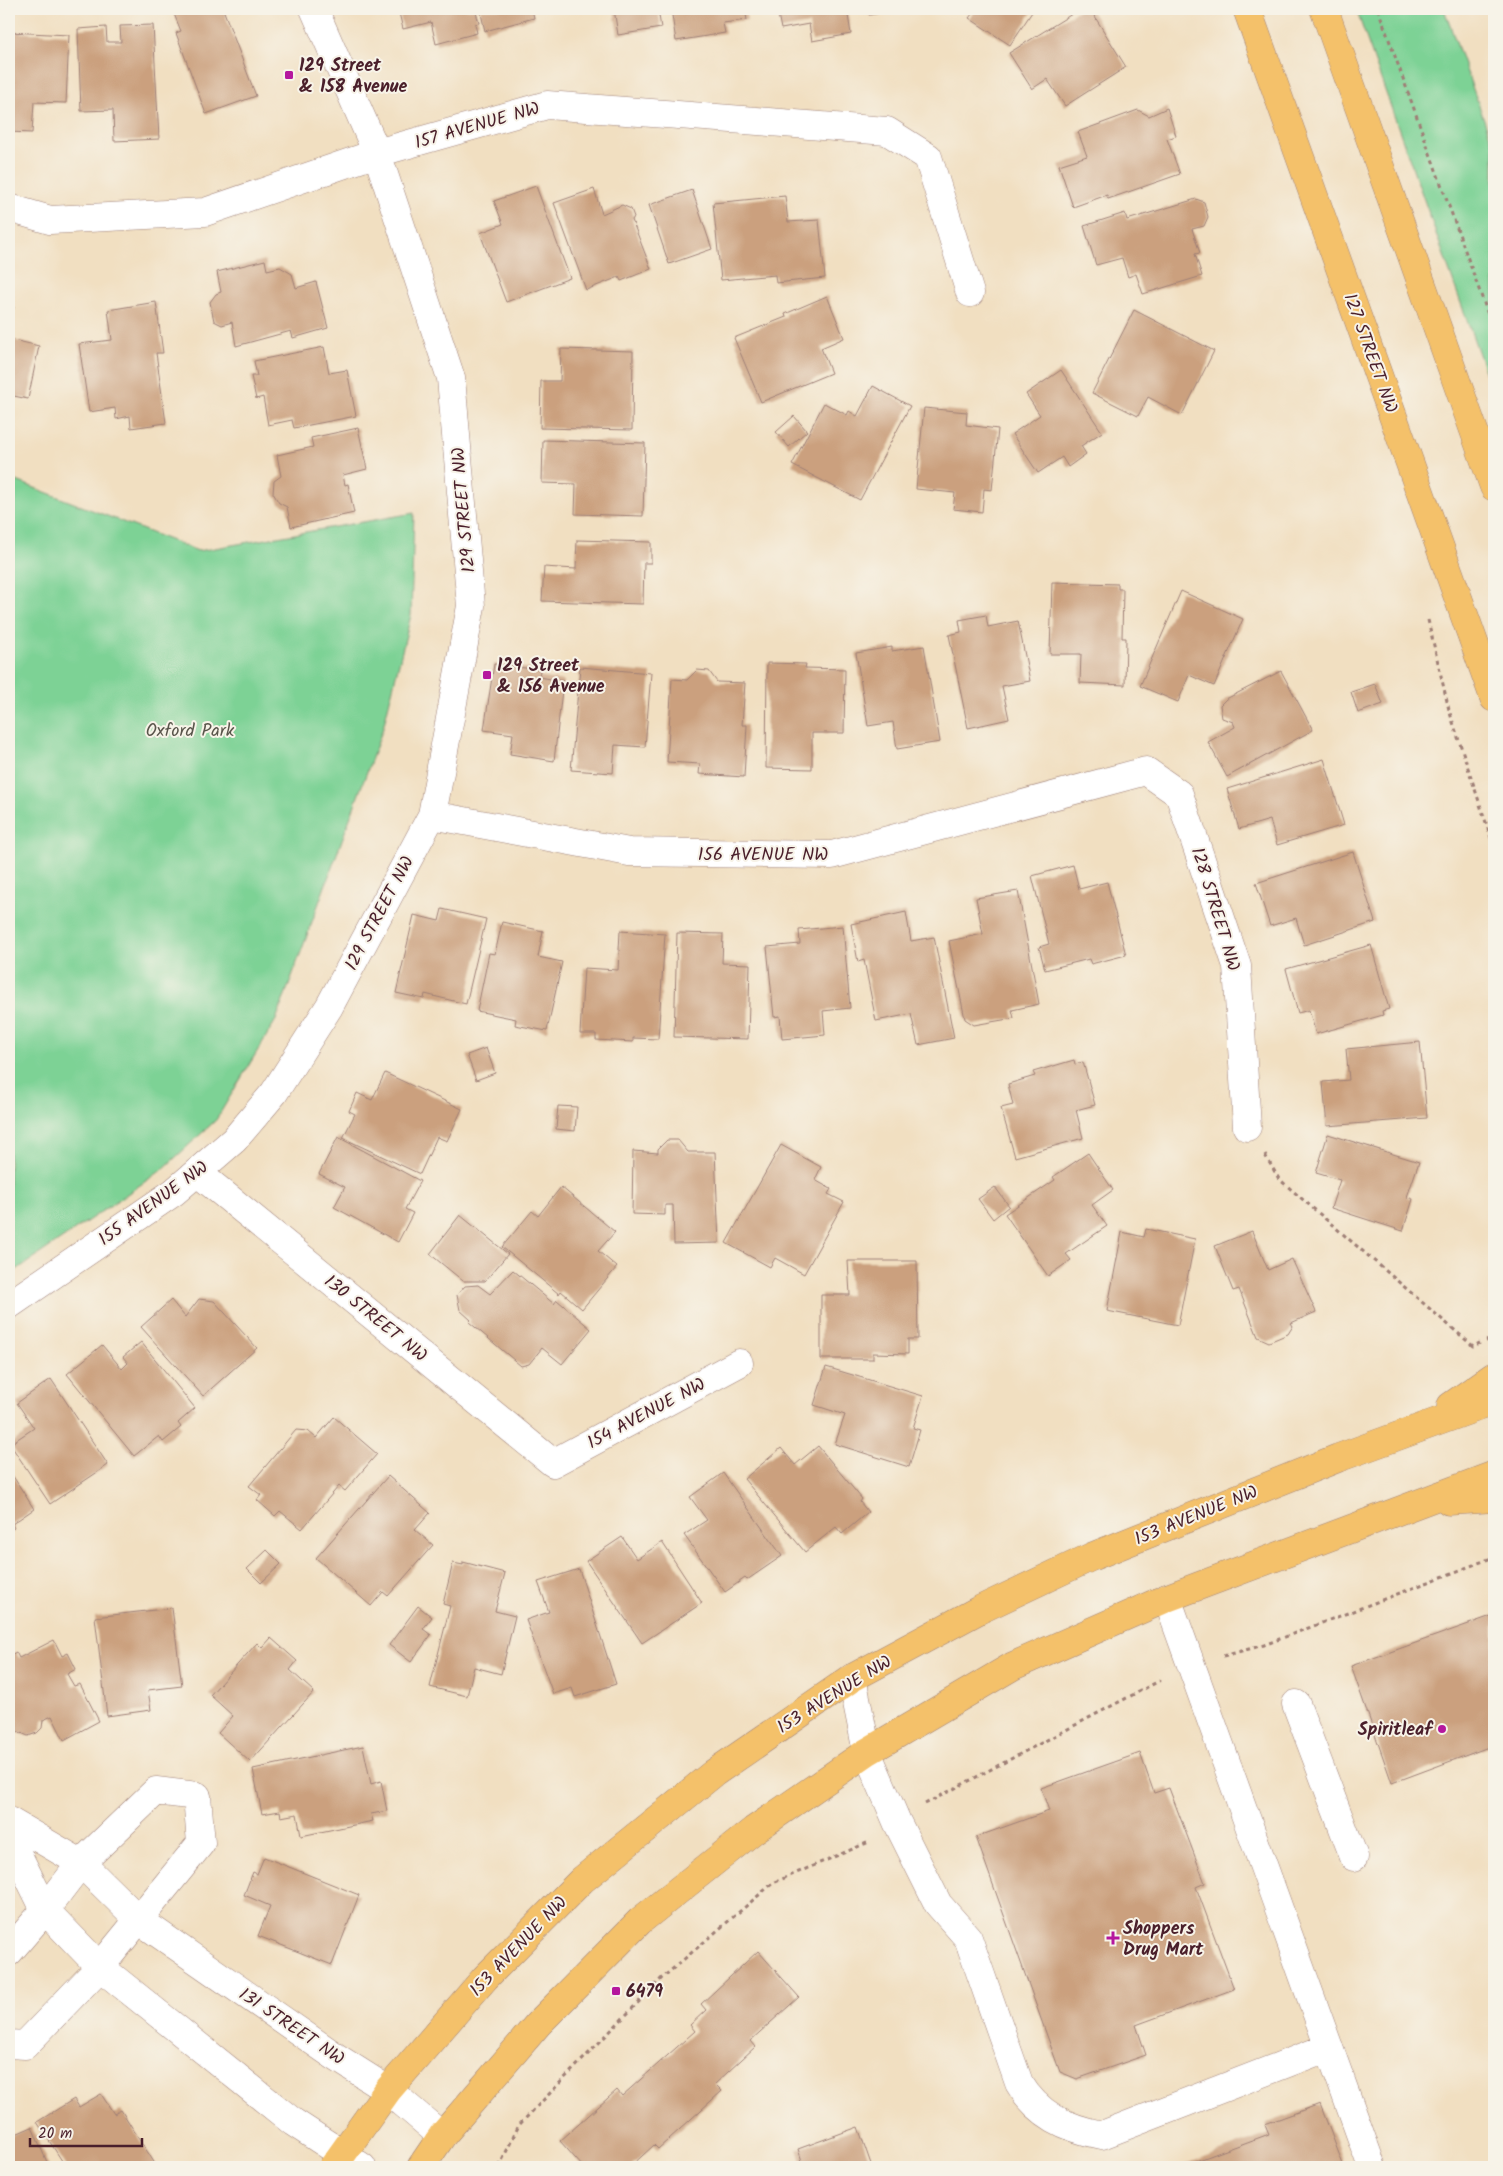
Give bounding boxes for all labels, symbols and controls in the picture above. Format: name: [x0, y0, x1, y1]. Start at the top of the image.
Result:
place label: 129 Street & 158 Avenue: [299, 52, 408, 102]
marker: 129 Street & 158 Avenue: [283, 69, 295, 81]
street label: 157 AVENUE NW: [411, 95, 543, 158]
street label: 127 STREET NW: [1335, 290, 1405, 417]
street label: 129 STREET NW: [445, 446, 484, 574]
place label: 129 Street & 156 Avenue: [497, 652, 605, 702]
marker: 129 Street & 156 Avenue: [481, 669, 493, 681]
park label: Oxford Park: [146, 717, 235, 746]
street label: 156 AVENUE NW: [698, 841, 828, 870]
street label: 128 STREET NW: [1182, 844, 1247, 975]
street label: 129 STREET NW: [338, 851, 423, 976]
street label: 155 AVENUE NW: [93, 1154, 215, 1254]
street label: 130 STREET NW: [317, 1268, 433, 1370]
street label: 154 AVENUE NW: [582, 1371, 711, 1458]
street label: 153 AVENUE NW: [1130, 1478, 1263, 1554]
street label: 153 AVENUE NW: [772, 1648, 898, 1742]
place label: Spiritleaf: [1358, 1716, 1434, 1745]
marker: Spiritleaf: [1436, 1723, 1448, 1735]
street label: 153 AVENUE NW: [463, 1890, 575, 2004]
place label: Shoppers Drug Mart: [1123, 1915, 1204, 1965]
marker: Shoppers Drug Mart: [1107, 1932, 1119, 1944]
place label: 6479: [626, 1978, 663, 2007]
street label: 131 STREET NW: [232, 1981, 350, 2074]
marker: 6479: [610, 1985, 622, 1997]
scale bar: [30, 2116, 142, 2148]
text: 20 m: [38, 2122, 72, 2146]

